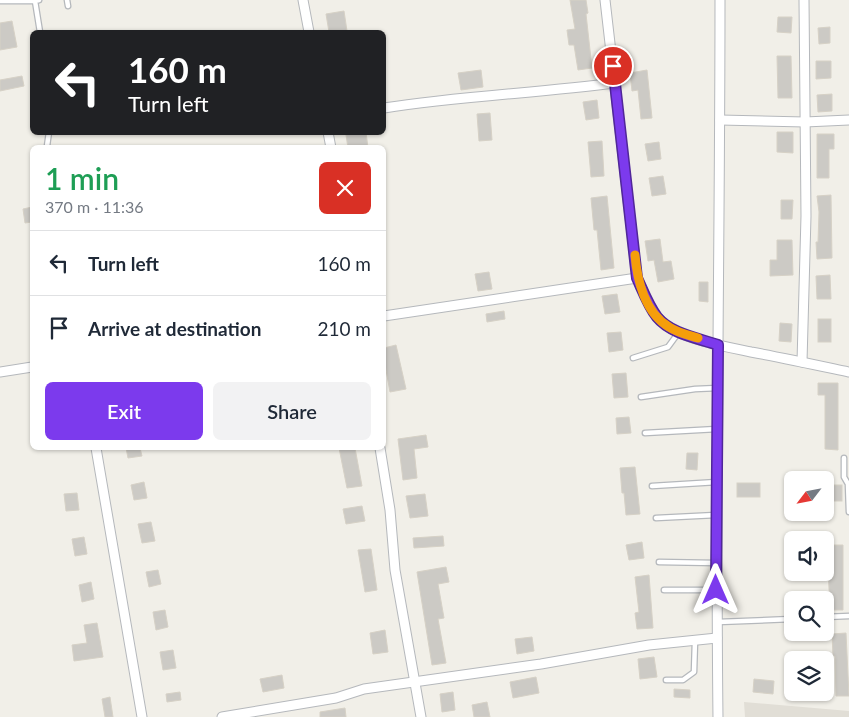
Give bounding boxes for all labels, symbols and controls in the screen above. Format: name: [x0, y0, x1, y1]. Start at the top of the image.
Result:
pin: [592, 45, 634, 87]
text: 160 m: [128, 48, 227, 90]
icon: left: [45, 50, 110, 115]
icon: arrive: [599, 52, 627, 80]
text: Turn left: [128, 90, 209, 117]
text: 1 min: [45, 160, 119, 196]
button: close: [319, 162, 371, 214]
text: 370 m · 11:36: [45, 197, 144, 216]
icon: left: [45, 249, 73, 277]
text: Turn left: [88, 252, 159, 275]
text: 160 m: [317, 252, 371, 275]
icon: arrive: [45, 314, 73, 342]
text: Arrive at destination: [88, 317, 261, 340]
text: 210 m: [317, 317, 371, 340]
button: Exit: [45, 382, 203, 440]
button: Share: [213, 382, 371, 440]
north arrow: [784, 471, 834, 521]
map controls: [784, 471, 834, 701]
button: sound: [784, 531, 834, 581]
position arrow: [689, 563, 741, 615]
button: search: [784, 591, 834, 641]
button: layers: [784, 651, 834, 701]

